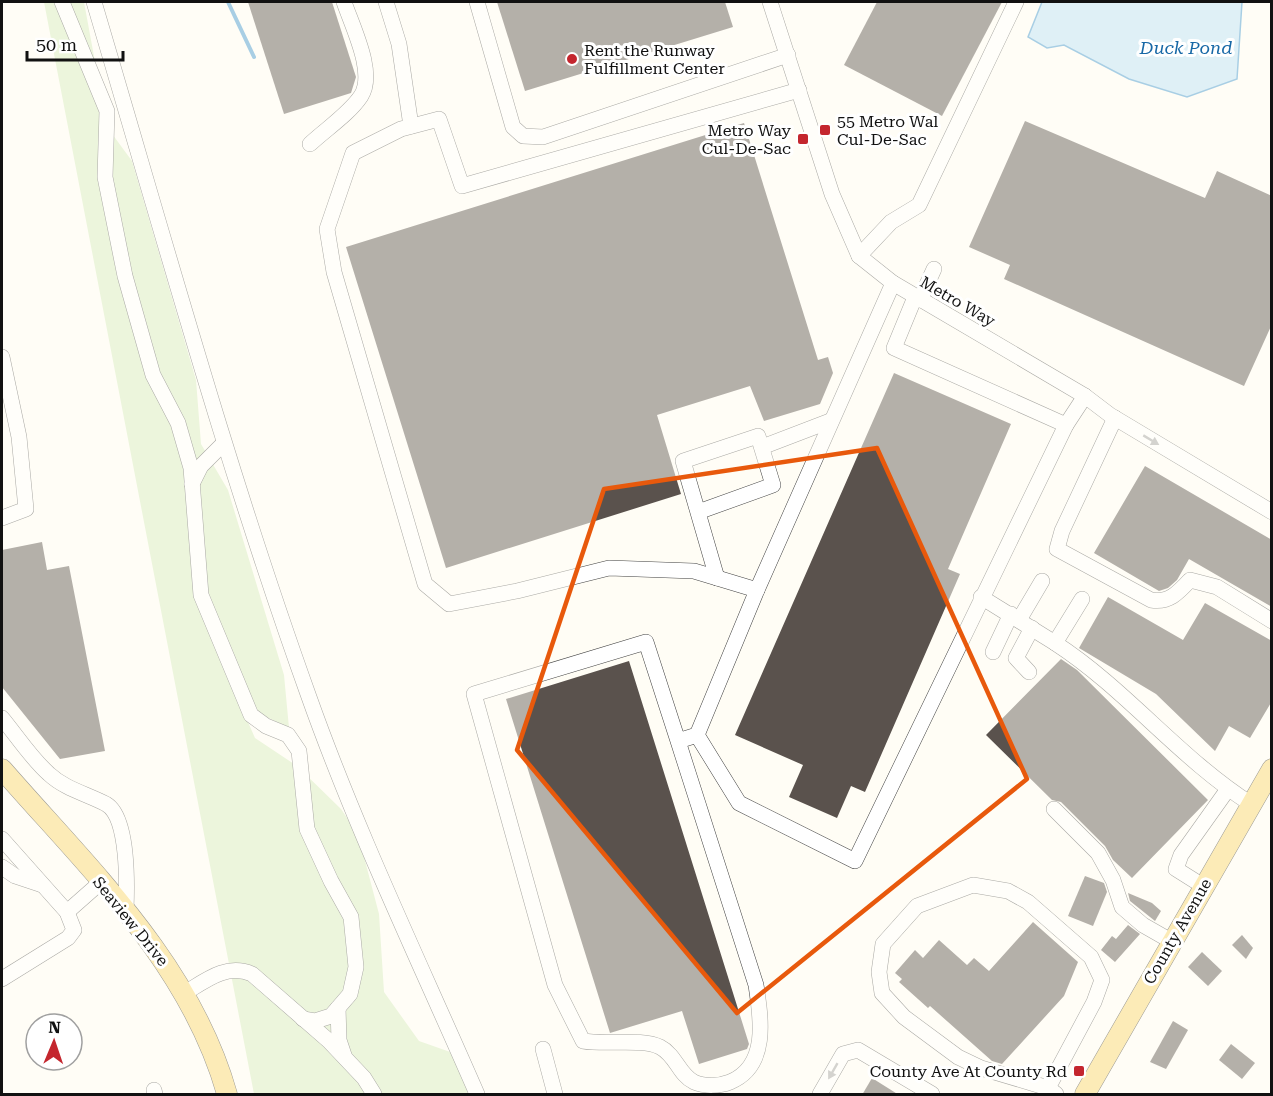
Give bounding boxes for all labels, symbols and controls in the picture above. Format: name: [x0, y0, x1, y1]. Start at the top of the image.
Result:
scale bar: [27, 24, 123, 62]
text: 50 m: [36, 34, 77, 55]
water label: Duck Pond: [1139, 37, 1232, 58]
place label: Rent the Runway Fulfillment Center: [584, 41, 725, 78]
marker: Rent the Runway Fulfillment Center: [565, 52, 579, 66]
place label: 55 Metro Wal Cul-De-Sac: [837, 112, 938, 149]
place label: Metro Way Cul-De-Sac: [702, 121, 792, 158]
marker: 55 Metro Wal Cul-De-Sac: [818, 123, 832, 137]
marker: Metro Way Cul-De-Sac: [796, 132, 810, 146]
street label: Metro Way: [917, 272, 999, 331]
one-way arrow: [1143, 434, 1159, 445]
street label: Seaview Drive: [89, 873, 173, 970]
street label: County Avenue: [1140, 875, 1215, 987]
north arrow: [24, 1012, 84, 1072]
text: N: [48, 1018, 61, 1037]
place label: County Ave At County Rd: [870, 1062, 1067, 1081]
one-way arrow: [828, 1063, 838, 1080]
marker: County Ave At County Rd: [1072, 1064, 1086, 1078]

